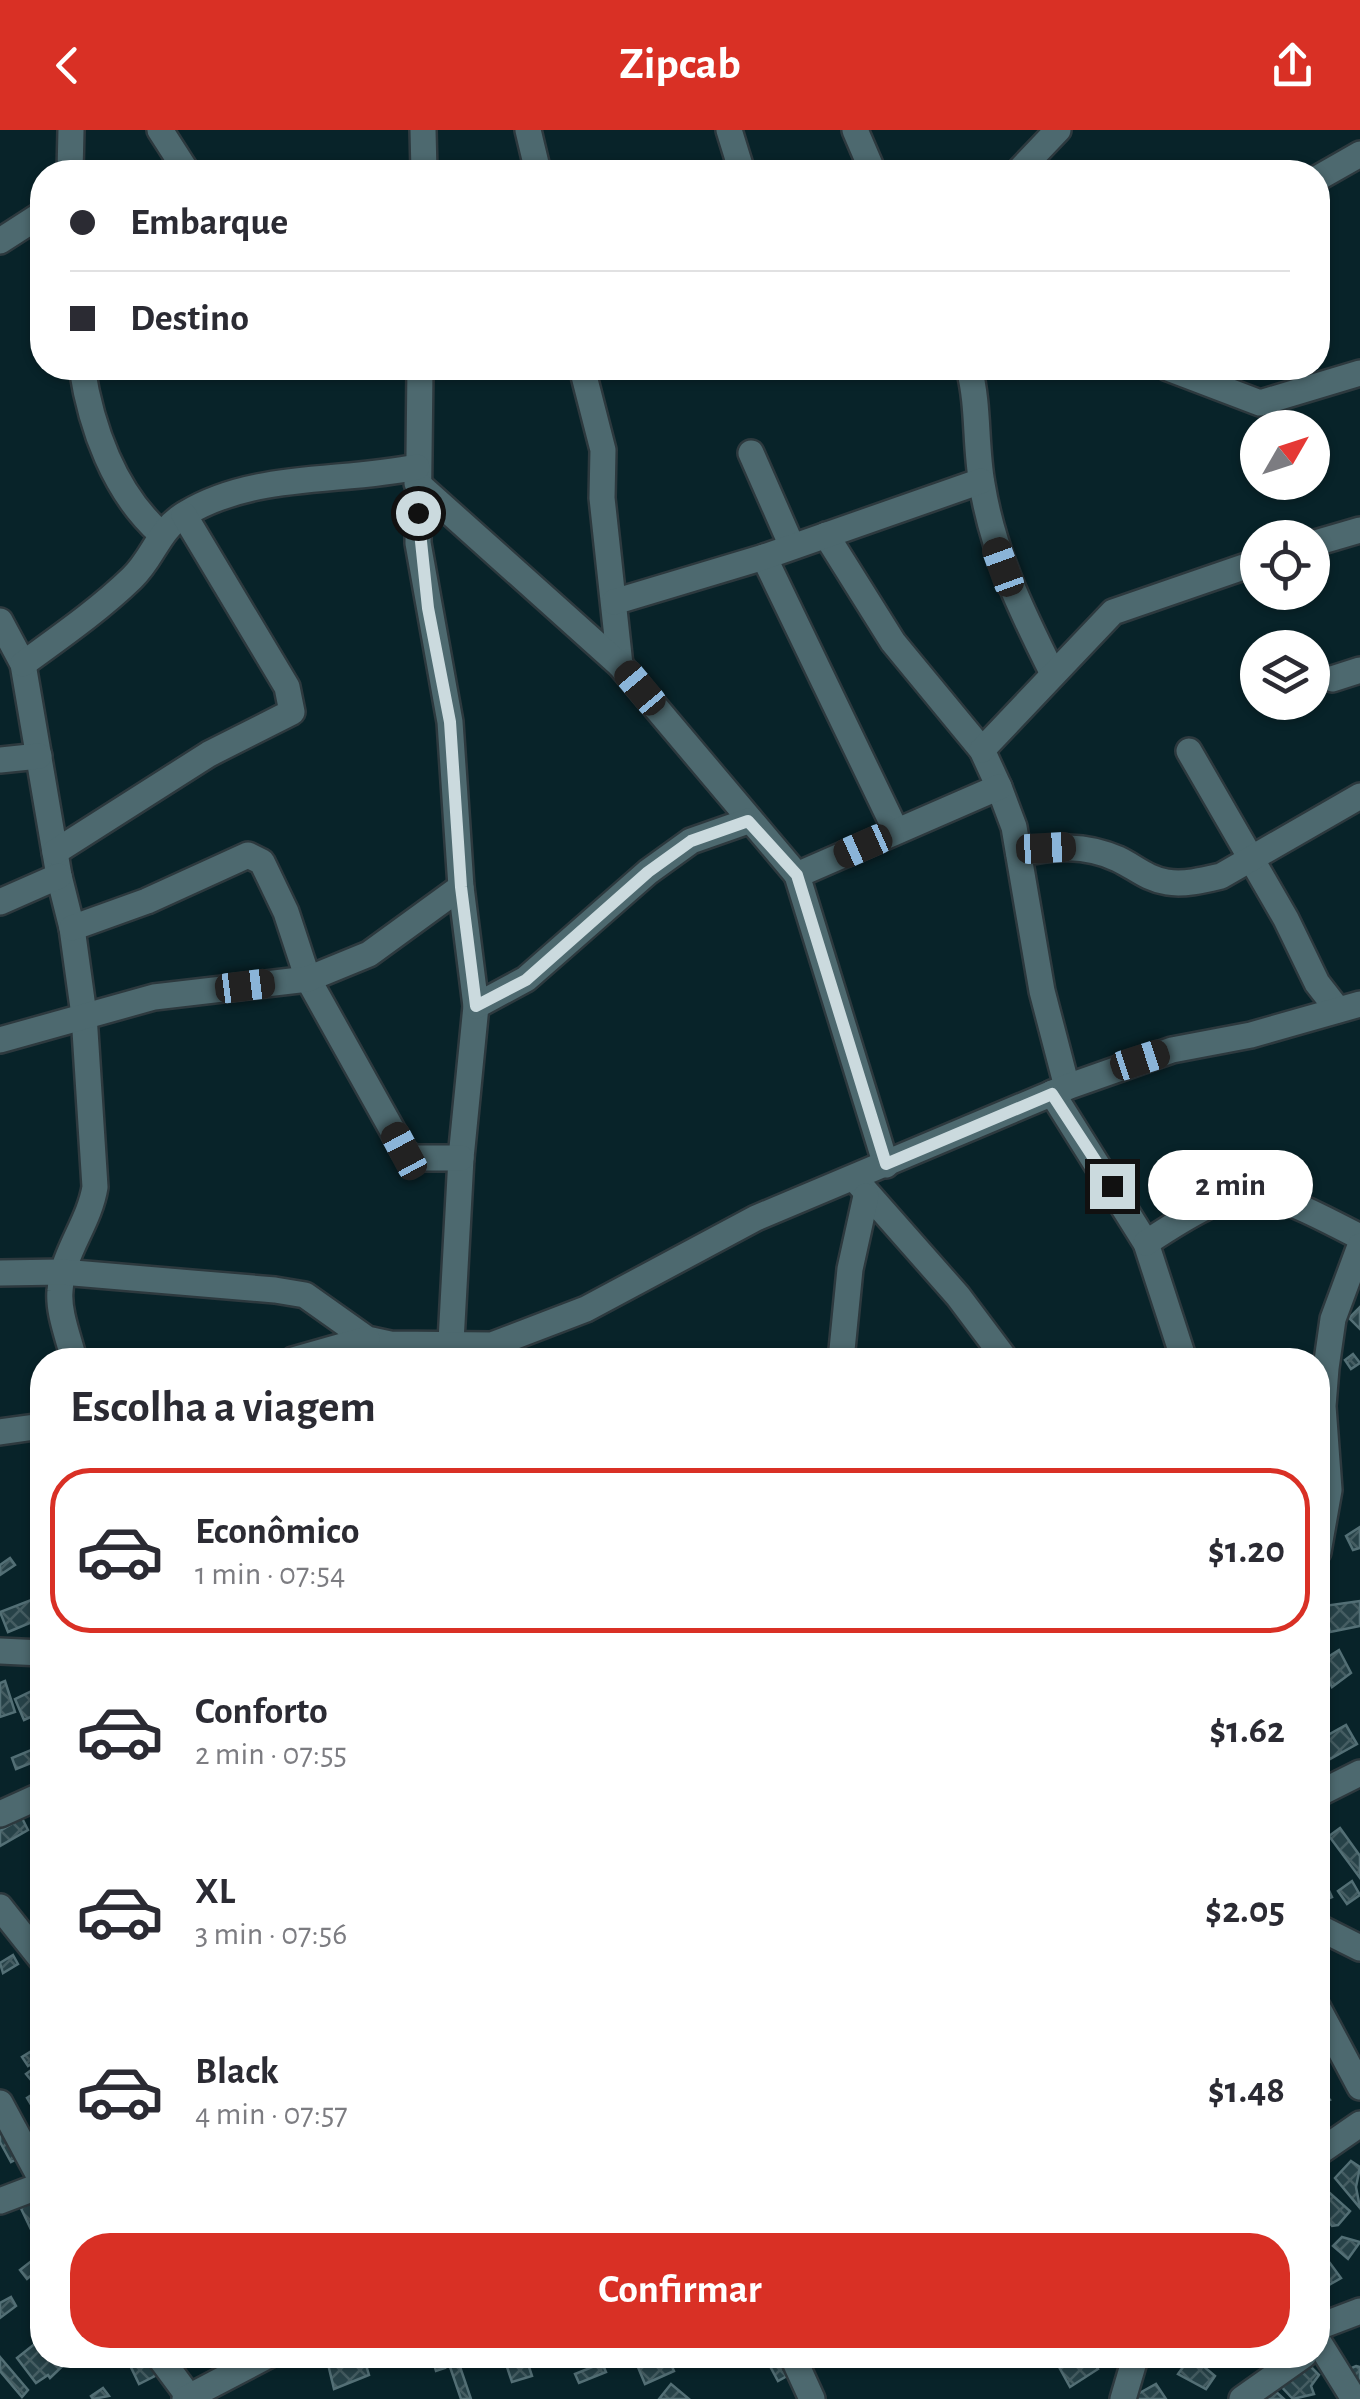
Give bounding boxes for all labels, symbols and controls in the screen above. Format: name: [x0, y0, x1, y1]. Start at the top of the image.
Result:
icon: back: [40, 38, 95, 93]
icon: share: [1265, 38, 1320, 93]
text: Zipcab: [619, 42, 741, 87]
text: Embarque: [130, 204, 288, 242]
text: Destino: [130, 300, 249, 338]
north arrow: [1240, 410, 1330, 500]
map controls: [1240, 410, 1330, 720]
route start: [396, 491, 441, 536]
button: locate: [1240, 520, 1330, 610]
car: [979, 534, 1027, 600]
button: layers: [1240, 630, 1330, 720]
car: [609, 655, 671, 721]
car: [829, 820, 897, 872]
car: [1015, 831, 1077, 865]
car: [213, 967, 277, 1005]
car: [1107, 1036, 1173, 1084]
car: [377, 1117, 431, 1185]
callout: 2 min: [1147, 1151, 1312, 1221]
route end: [1090, 1164, 1135, 1209]
text: 2 min: [1195, 1169, 1266, 1201]
text: Escolha a viagem: [70, 1385, 376, 1430]
icon: car: [75, 1506, 165, 1596]
text: Econômico: [195, 1513, 359, 1551]
text: $1.20: [1208, 1532, 1285, 1570]
text: 1 min · 07:54: [195, 1558, 345, 1590]
icon: car: [75, 1686, 165, 1776]
text: Conforto: [195, 1693, 328, 1731]
text: $1.62: [1209, 1712, 1285, 1750]
text: 2 min · 07:55: [195, 1738, 347, 1770]
icon: car: [75, 1866, 165, 1956]
text: XL: [195, 1873, 235, 1911]
text: $2.05: [1205, 1892, 1285, 1930]
text: 3 min · 07:56: [195, 1918, 347, 1950]
icon: car: [75, 2046, 165, 2136]
text: Black: [195, 2053, 279, 2091]
text: $1.48: [1208, 2072, 1285, 2110]
text: 4 min · 07:57: [195, 2098, 348, 2130]
button: Confirmar: [70, 2233, 1290, 2348]

